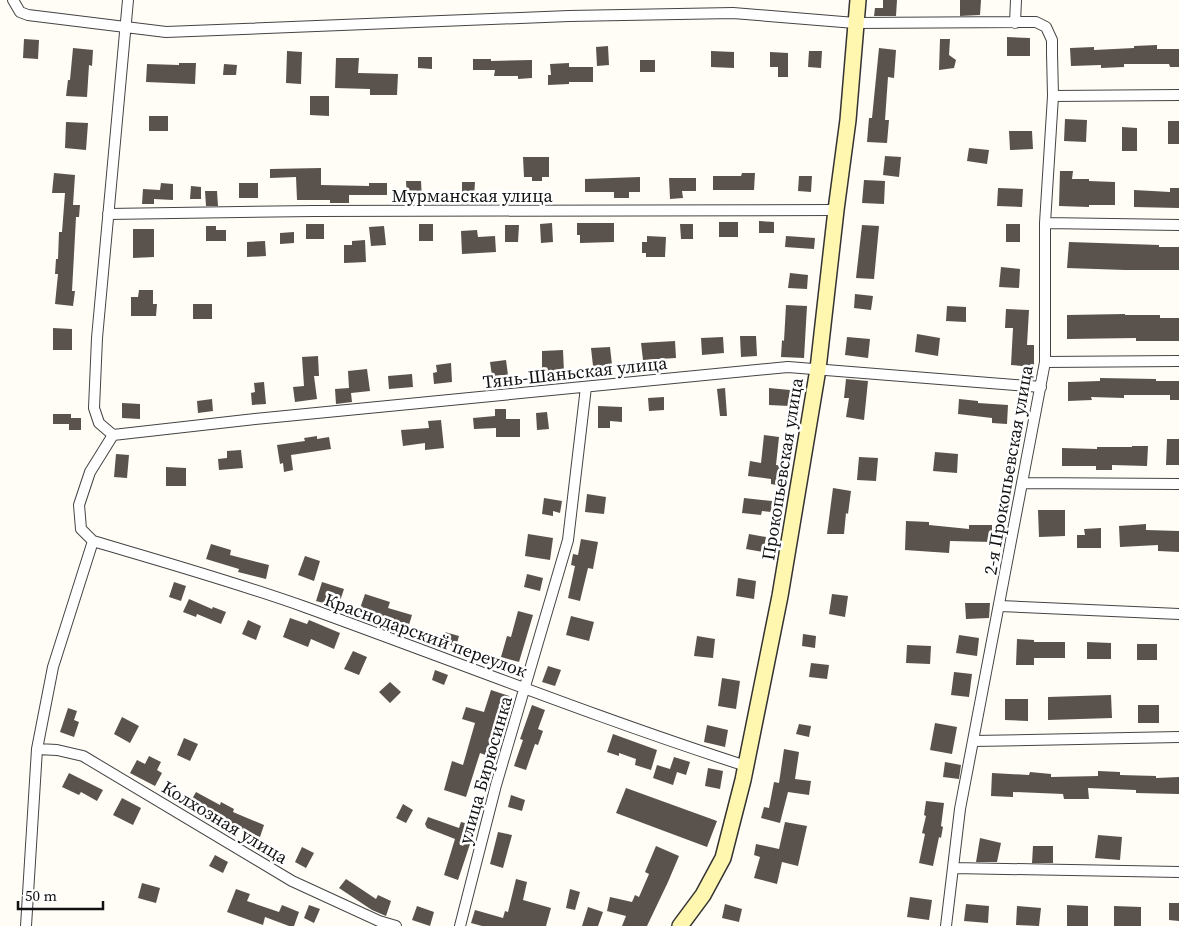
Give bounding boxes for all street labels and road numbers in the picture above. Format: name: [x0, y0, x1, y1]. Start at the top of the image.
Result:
street label: Мурманская улица: [391, 183, 553, 208]
street label: Тянь-Шаньская улица: [481, 350, 669, 394]
street label: 2-я Прокопьевская улица: [977, 362, 1039, 577]
street label: Прокопьевская улица: [755, 375, 809, 562]
street label: Краснодарский переулок: [321, 587, 531, 683]
street label: улица Бирюсинка: [452, 692, 518, 847]
street label: Колхозная улица: [157, 775, 293, 870]

